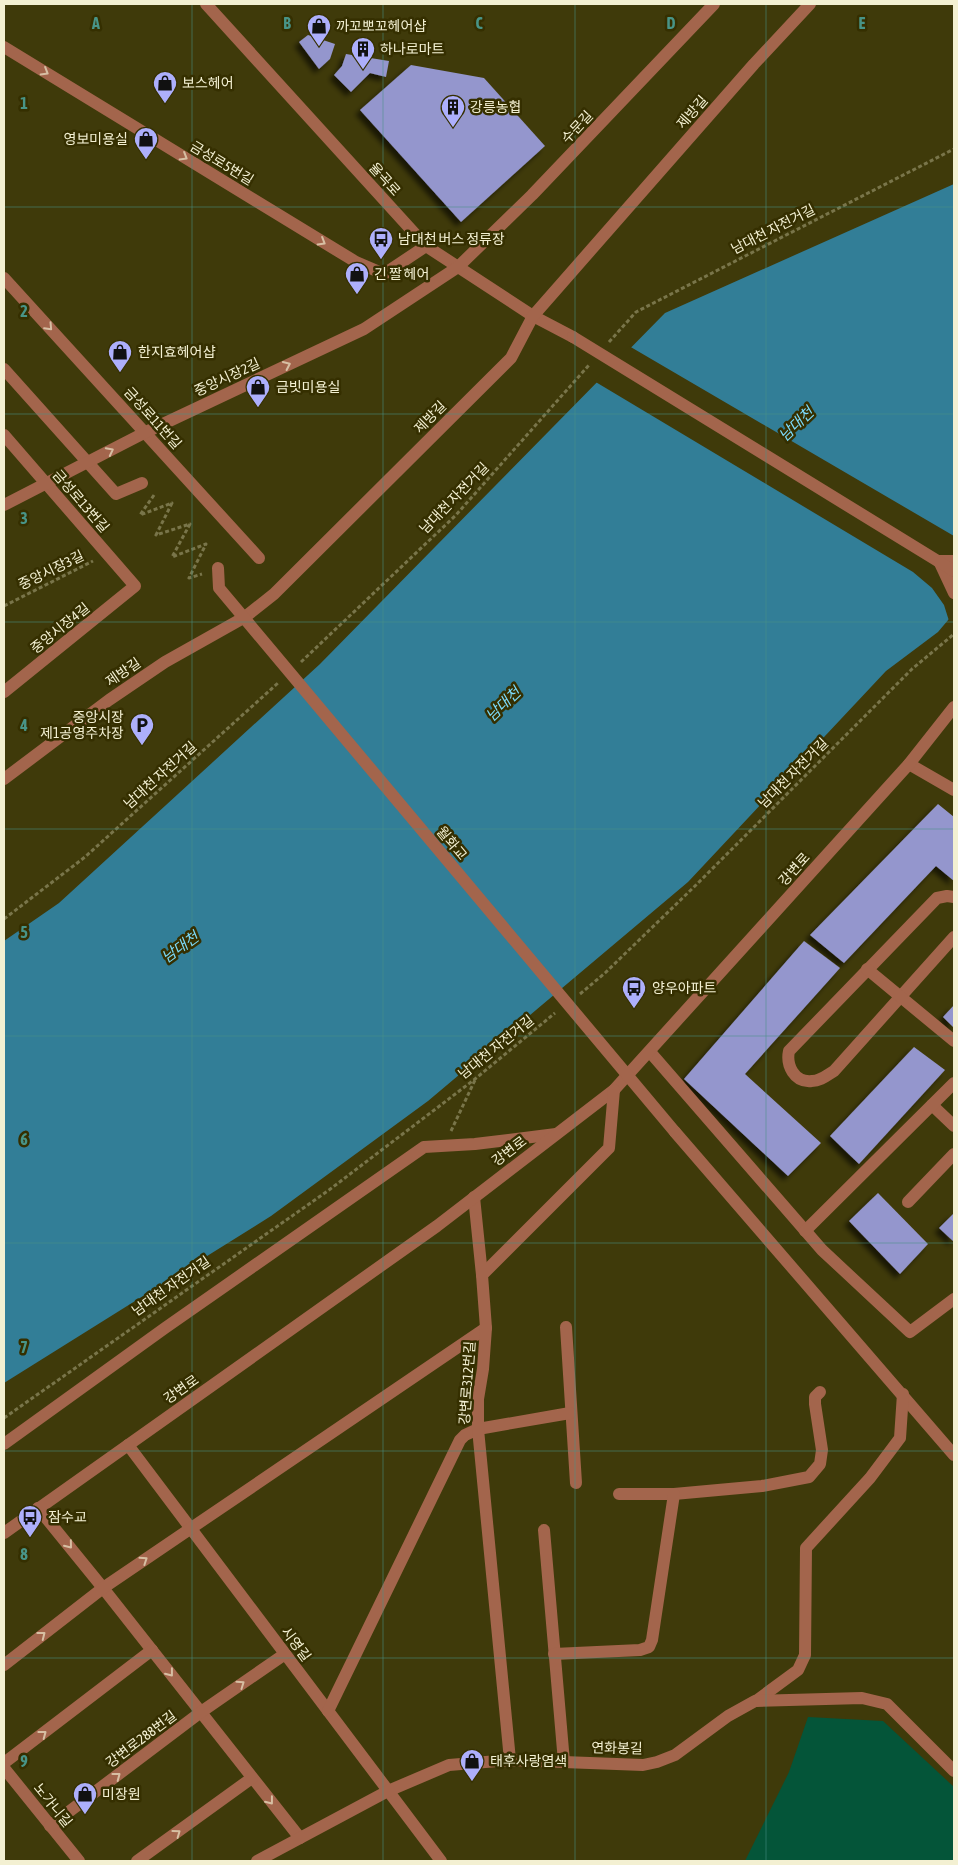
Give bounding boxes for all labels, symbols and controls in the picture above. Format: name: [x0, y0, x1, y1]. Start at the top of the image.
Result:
shop icon: 까꼬뽀꼬헤어샵: [306, 13, 332, 47]
text: A: [91, 14, 100, 32]
text: B: [283, 14, 291, 32]
text: C: [475, 14, 483, 32]
text: D: [667, 14, 676, 32]
text: E: [859, 14, 866, 32]
place label: 까꼬뽀꼬헤어샵: [336, 18, 426, 34]
building icon: 하나로마트: [350, 36, 376, 70]
place label: 하나로마트: [380, 41, 445, 57]
one-way arrow: [40, 66, 49, 76]
shop icon: 보스헤어: [152, 70, 178, 104]
place label: 보스헤어: [182, 75, 234, 91]
street label: 제방길: [673, 92, 711, 132]
text: 1: [20, 94, 28, 112]
building icon: 강릉농협: [440, 94, 466, 128]
place label: 강릉농협: [470, 99, 522, 115]
street label: 수문길: [558, 107, 596, 147]
shop icon: 영보미용실: [133, 126, 159, 160]
place label: 영보미용실: [64, 131, 128, 147]
street label: 금성로5번길: [187, 138, 257, 188]
one-way arrow: [178, 151, 187, 161]
street label: 율곡로: [366, 159, 404, 199]
street label: 남대천 자전거길: [728, 201, 818, 257]
bus stop icon: 남대천 버스 정류장: [368, 226, 394, 260]
place label: 남대천 버스 정류장: [398, 231, 505, 247]
one-way arrow: [317, 236, 326, 246]
shop icon: 긴 짤 헤어: [344, 261, 370, 295]
place label: 긴 짤 헤어: [374, 266, 429, 282]
text: 2: [20, 302, 28, 320]
one-way arrow: [43, 322, 52, 331]
shop icon: 한지효헤어샵: [107, 339, 133, 373]
place label: 한지효헤어샵: [138, 344, 215, 360]
street label: 중앙시장2길: [191, 355, 263, 399]
one-way arrow: [282, 362, 291, 372]
shop icon: 금빗미용실: [245, 374, 271, 408]
place label: 금빗미용실: [276, 379, 340, 395]
street label: 금성로11번길: [121, 384, 185, 452]
street label: 제방길: [411, 398, 449, 436]
water label: 남대천: [775, 402, 818, 444]
one-way arrow: [104, 447, 113, 457]
street label: 남대천 자전거길: [416, 459, 492, 537]
street label: 금성로13번길: [50, 466, 112, 536]
text: 3: [20, 509, 28, 527]
street label: 중앙시장3길: [16, 547, 86, 593]
street label: 중앙시장4길: [27, 599, 93, 657]
street label: 제방길: [103, 655, 143, 689]
water label: 남대천: [482, 682, 525, 724]
place label: 중앙시장 제1공영주차장: [40, 709, 124, 741]
parking icon: 중앙시장 제1공영주차장: [129, 712, 155, 746]
text: 4: [19, 716, 28, 734]
street label: 남대천 자전거길: [755, 735, 831, 811]
street label: 남대천 자전거길: [120, 738, 200, 812]
street label: 월화교: [433, 823, 471, 863]
street label: 강변로: [775, 849, 813, 889]
text: 5: [20, 923, 28, 941]
water label: 남대천: [158, 927, 204, 966]
bus stop icon: 양우아파트: [621, 975, 647, 1009]
place label: 양우아파트: [652, 980, 717, 996]
street label: 남대천 자전거길: [455, 1012, 537, 1082]
text: 6: [20, 1130, 28, 1148]
street label: 강변로: [489, 1133, 529, 1169]
street label: 남대천 자전거길: [129, 1253, 213, 1319]
text: 7: [20, 1338, 28, 1356]
street label: 강변로312번길: [456, 1340, 478, 1426]
street label: 강변로: [161, 1371, 202, 1407]
bus stop icon: 잠수교: [17, 1504, 43, 1538]
place label: 잠수교: [48, 1509, 87, 1525]
one-way arrow: [64, 1540, 73, 1549]
text: 8: [20, 1545, 28, 1563]
one-way arrow: [138, 1557, 148, 1566]
street label: 시영길: [278, 1624, 314, 1664]
one-way arrow: [36, 1632, 46, 1641]
one-way arrow: [164, 1667, 172, 1676]
one-way arrow: [235, 1681, 245, 1690]
street label: 강변로288번길: [103, 1707, 179, 1771]
one-way arrow: [37, 1730, 46, 1739]
street label: 연화봉길: [591, 1740, 643, 1756]
shop icon: 태후사랑염색: [459, 1748, 485, 1782]
text: 9: [20, 1752, 28, 1770]
place label: 태후사랑염색: [490, 1753, 567, 1769]
one-way arrow: [111, 1773, 120, 1781]
street label: 노가니길: [31, 1780, 75, 1830]
shop icon: 미장원: [72, 1781, 98, 1815]
place label: 미장원: [102, 1786, 141, 1802]
one-way arrow: [265, 1795, 273, 1804]
one-way arrow: [171, 1830, 181, 1839]

